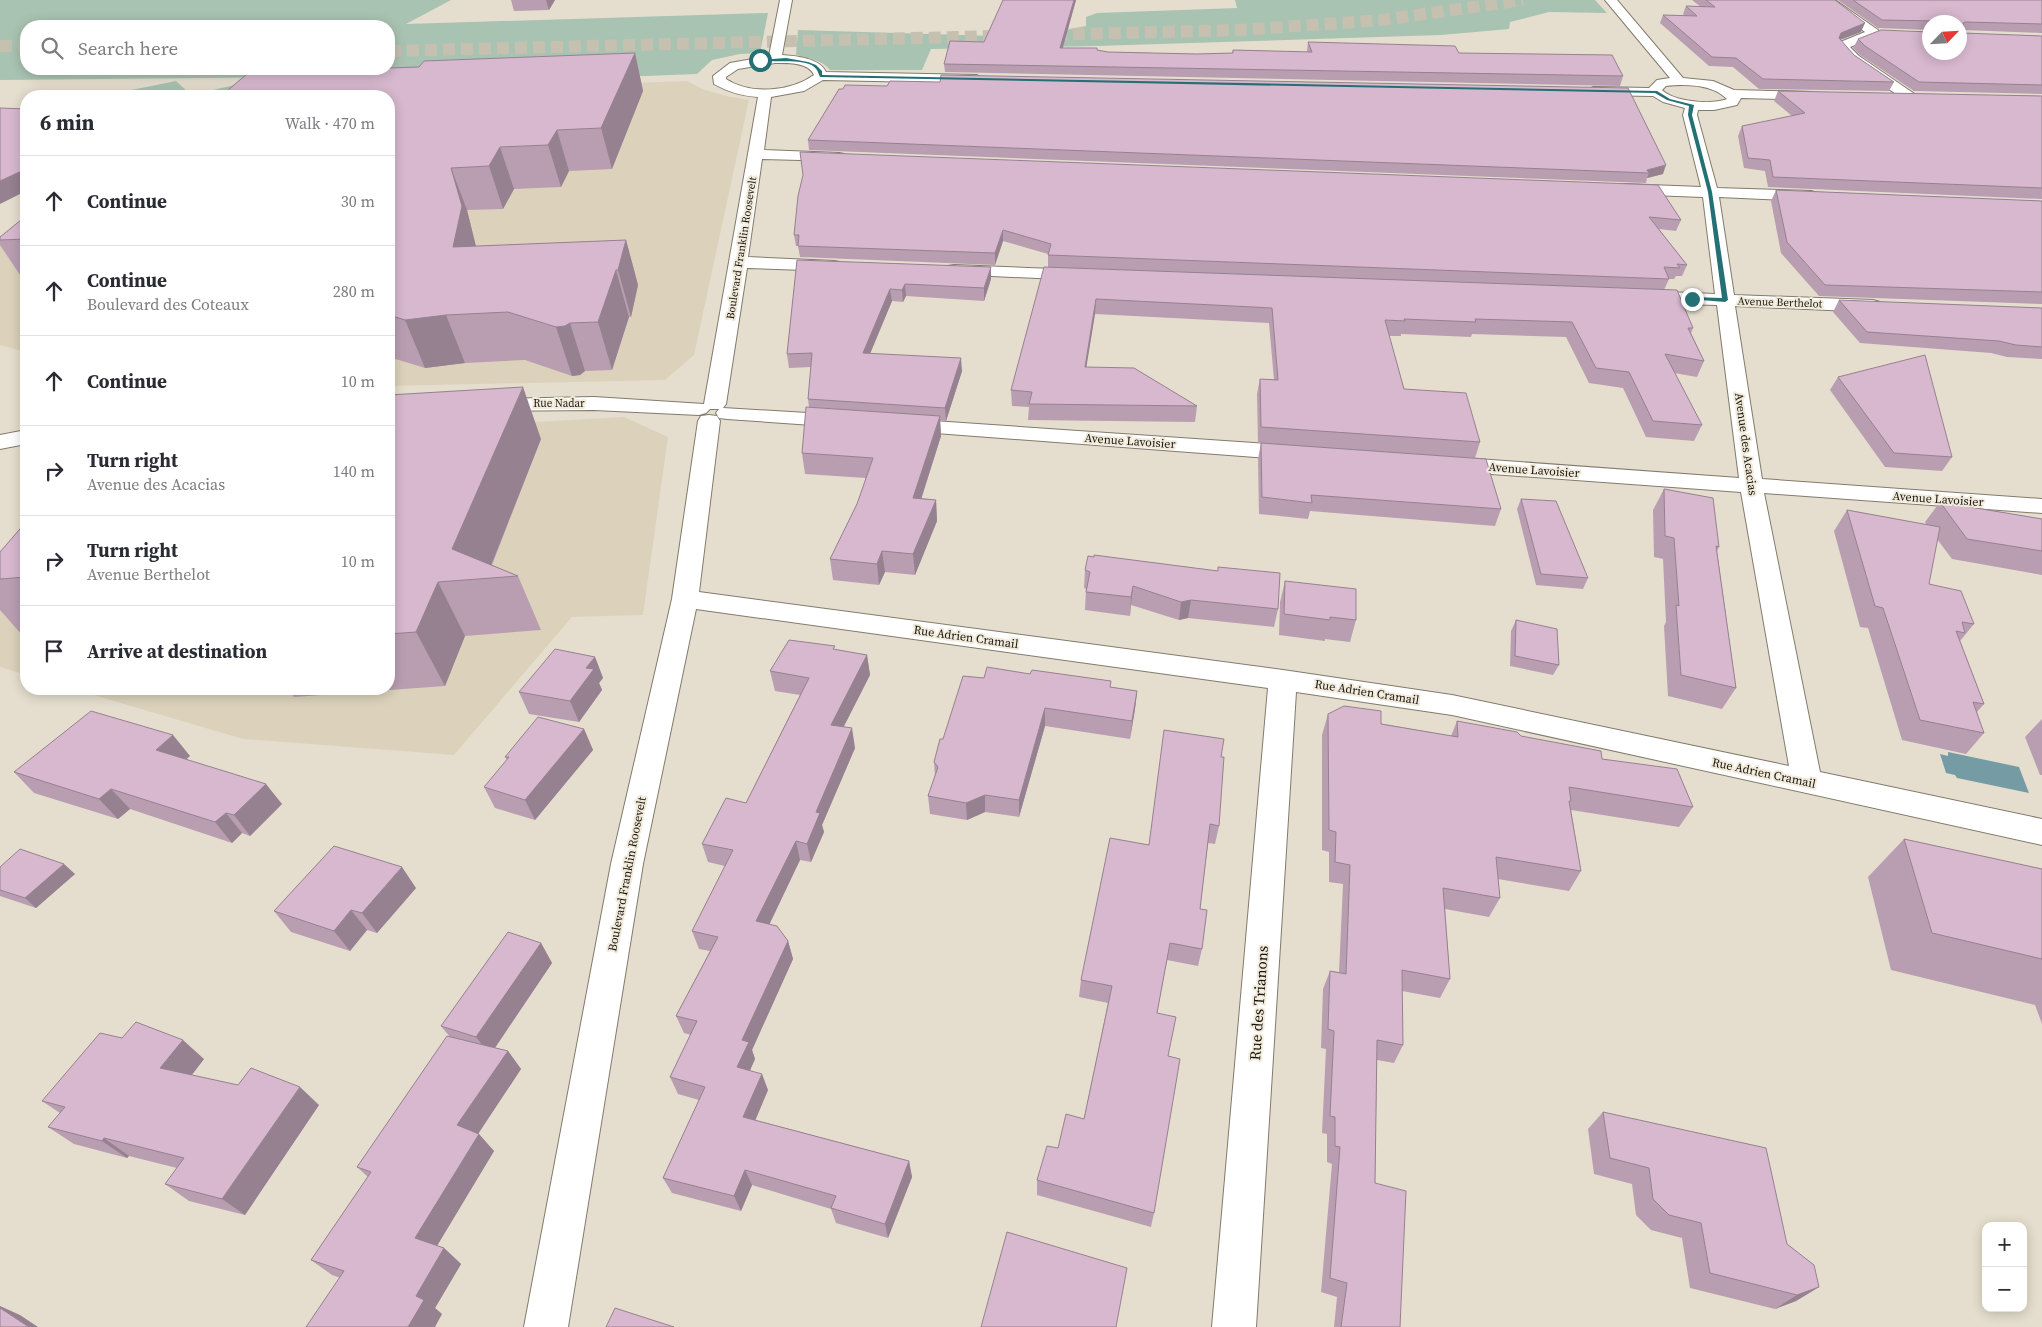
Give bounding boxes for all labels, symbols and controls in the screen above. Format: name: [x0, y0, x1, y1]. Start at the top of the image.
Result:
north arrow: [1922, 15, 1967, 60]
search box: [20, 20, 395, 75]
icon: search: [38, 34, 66, 62]
text: Search here: [78, 35, 178, 61]
route start: [749, 49, 772, 72]
text: 6 min: [40, 108, 95, 137]
text: Walk · 470 m: [285, 112, 375, 134]
street label: Boulevard Franklin Roosevelt: [723, 175, 760, 320]
icon: ahead: [40, 187, 68, 215]
text: Continue: [87, 188, 167, 214]
text: 30 m: [341, 190, 375, 212]
text: Continue: [87, 267, 167, 293]
icon: ahead: [40, 277, 68, 305]
text: 280 m: [333, 280, 375, 302]
route end: [1681, 288, 1704, 311]
text: Boulevard des Coteaux: [87, 293, 249, 315]
street label: Avenue Berthelot: [1737, 294, 1823, 311]
icon: ahead: [40, 367, 68, 395]
text: Continue: [87, 368, 167, 394]
text: 10 m: [341, 370, 375, 392]
street label: Avenue des Acacias: [1731, 392, 1761, 496]
street label: Rue Nadar: [533, 396, 585, 411]
street label: Avenue Lavoisier: [1084, 430, 1176, 452]
text: Turn right: [87, 447, 178, 473]
icon: right: [40, 457, 68, 485]
street label: Avenue Lavoisier: [1488, 459, 1580, 481]
text: 140 m: [333, 460, 375, 482]
text: Avenue des Acacias: [87, 473, 225, 495]
street label: Avenue Lavoisier: [1892, 488, 1984, 510]
text: Turn right: [87, 537, 178, 563]
icon: right: [40, 547, 68, 575]
text: 10 m: [341, 550, 375, 572]
text: Avenue Berthelot: [87, 563, 210, 585]
street label: Rue Adrien Cramail: [913, 622, 1020, 652]
icon: arrive: [40, 637, 68, 665]
text: Arrive at destination: [87, 638, 267, 664]
street label: Rue Adrien Cramail: [1314, 676, 1421, 708]
street label: Rue Adrien Cramail: [1711, 754, 1818, 792]
street label: Boulevard Franklin Roosevelt: [604, 795, 650, 953]
street label: Rue des Trianons: [1244, 945, 1273, 1061]
map controls: [1982, 1222, 2027, 1312]
button: +: [1982, 1222, 2027, 1267]
button: −: [1982, 1267, 2027, 1312]

